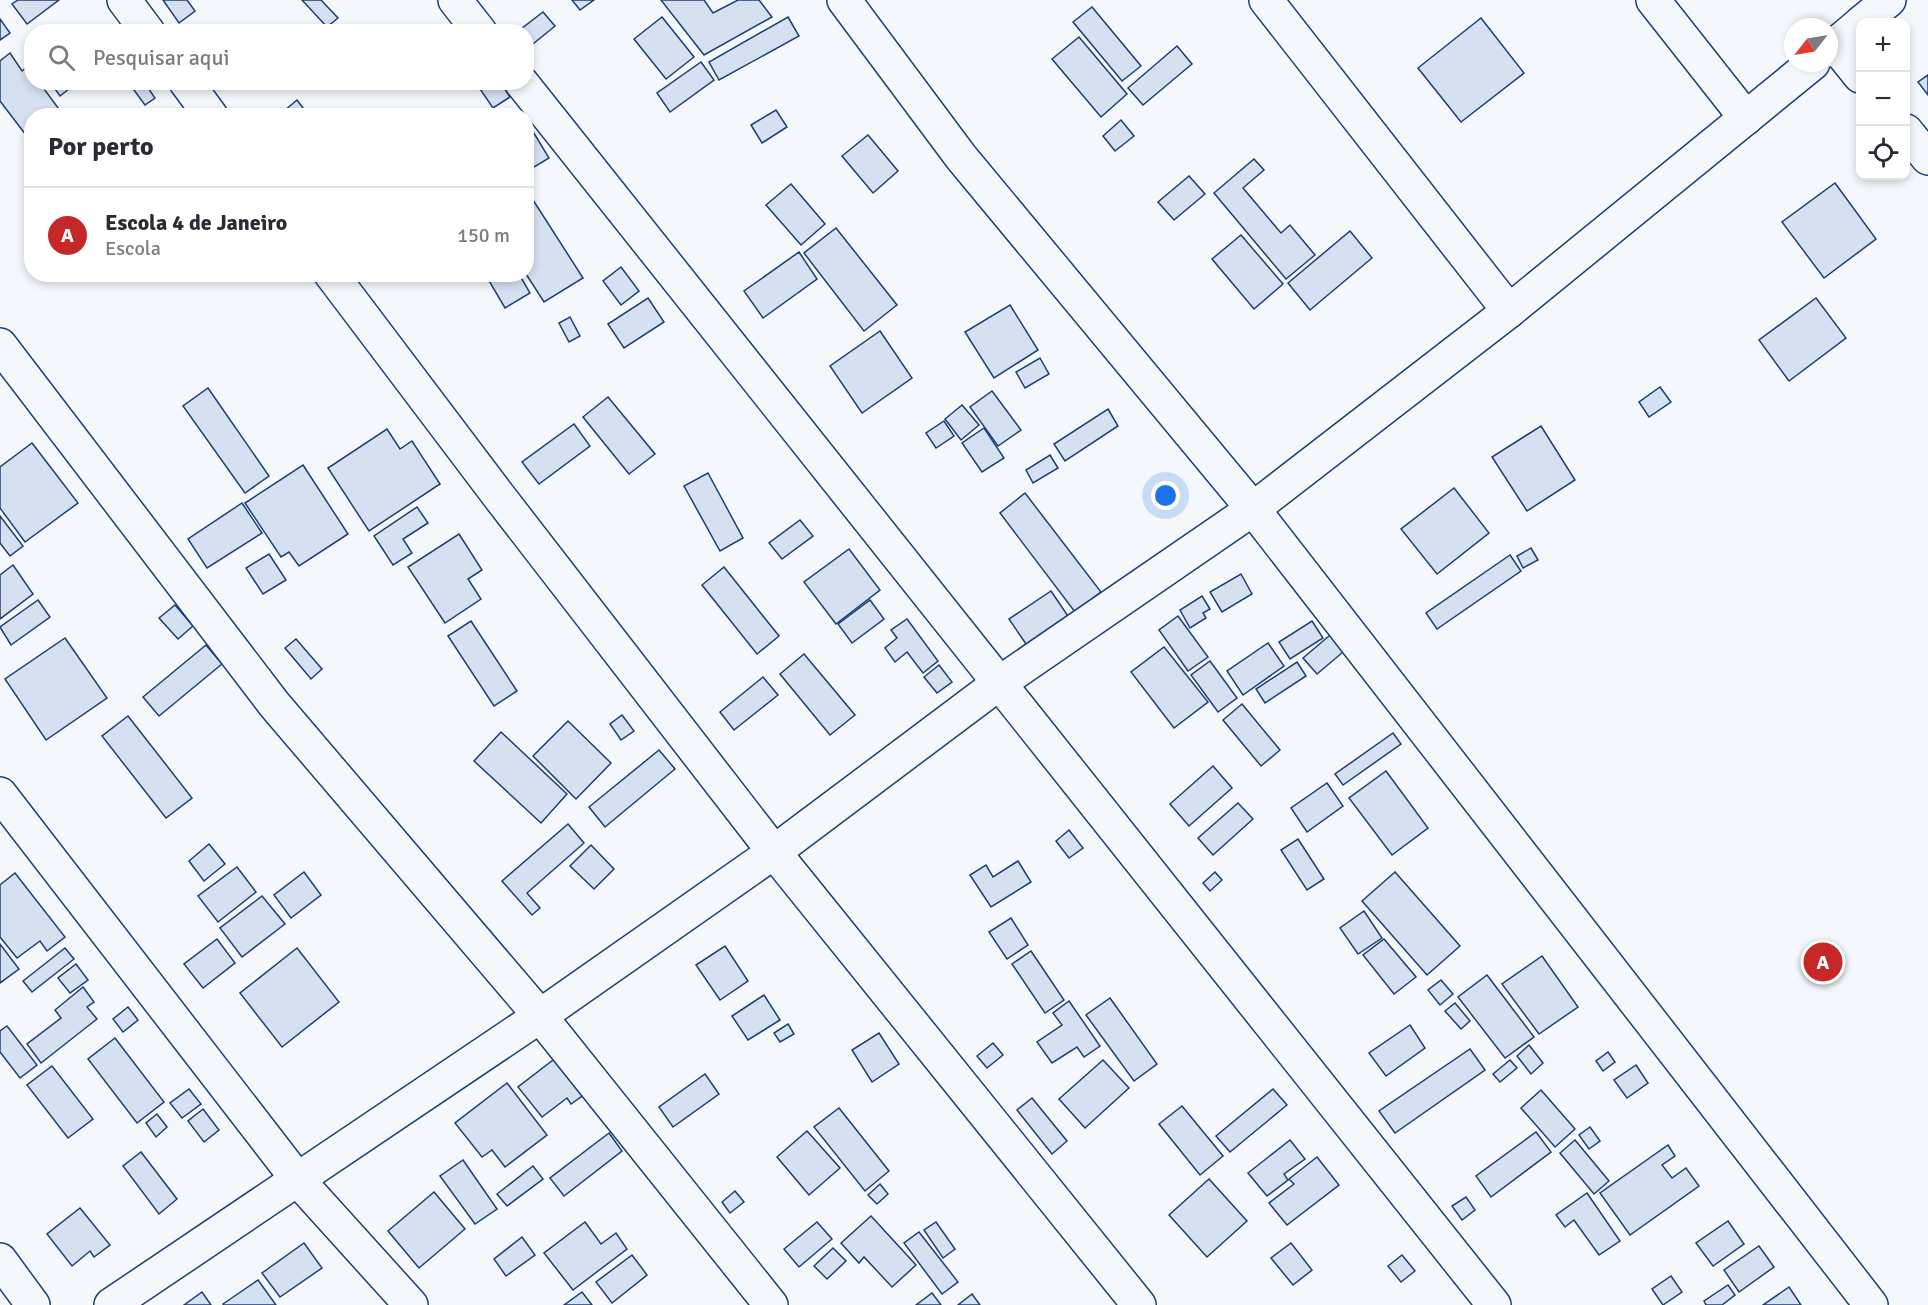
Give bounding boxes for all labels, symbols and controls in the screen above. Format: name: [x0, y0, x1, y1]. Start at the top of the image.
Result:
north arrow: [1784, 18, 1838, 72]
map controls: [1856, 18, 1910, 180]
button: +: [1856, 18, 1910, 72]
search box: [24, 24, 534, 90]
icon: search: [45, 41, 78, 74]
text: Pesquisar aqui: [93, 44, 229, 71]
button: −: [1856, 72, 1910, 126]
button: locate: [1856, 126, 1910, 180]
text: Por perto: [48, 131, 154, 163]
text: Escola 4 de Janeiro: [105, 209, 287, 236]
text: A: [61, 223, 74, 248]
text: 150 m: [457, 223, 510, 248]
text: Escola: [105, 236, 161, 261]
your location: [1151, 481, 1180, 510]
pin: A: [1804, 940, 1842, 984]

